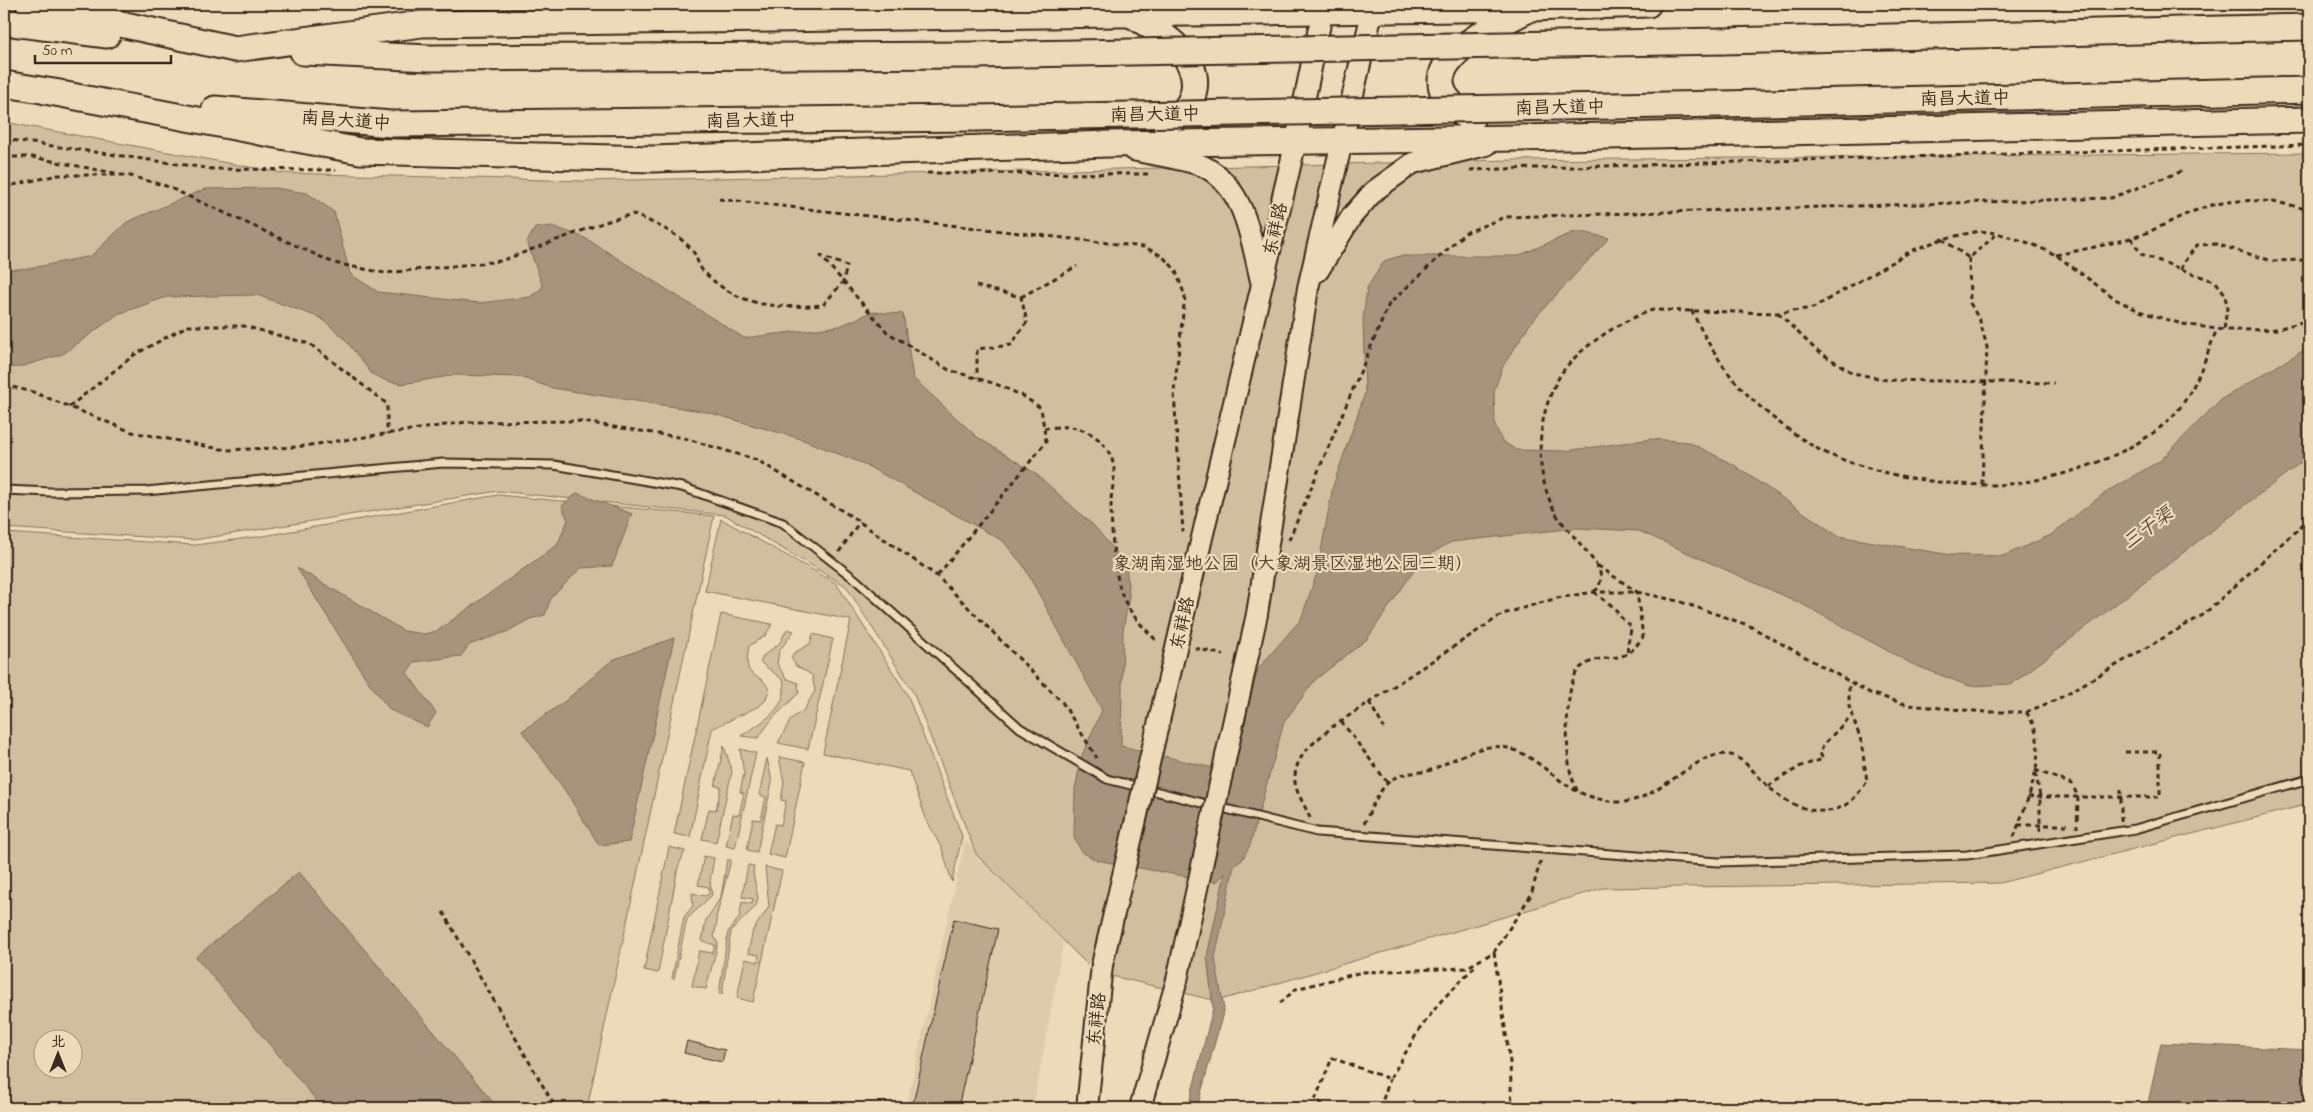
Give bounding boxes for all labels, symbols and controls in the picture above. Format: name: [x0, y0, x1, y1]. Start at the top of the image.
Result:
scale bar: [35, 32, 171, 64]
text: 50 m: [42, 40, 73, 62]
street label: 南昌大道中: [1920, 86, 2010, 114]
street label: 南昌大道中: [1515, 95, 1605, 123]
street label: 南昌大道中: [1110, 102, 1200, 130]
street label: 南昌大道中: [300, 106, 392, 138]
street label: 南昌大道中: [706, 108, 796, 136]
street label: 东祥路: [1258, 200, 1296, 259]
water label: 三干渠: [2117, 500, 2181, 557]
park label: 象湖南湿地公园（大象湖景区湿地公园三期）: [1113, 552, 1473, 578]
street label: 东祥路: [1165, 594, 1203, 653]
street label: 东祥路: [1082, 991, 1114, 1047]
north arrow: [32, 1030, 82, 1080]
text: 北: [51, 1032, 65, 1053]

